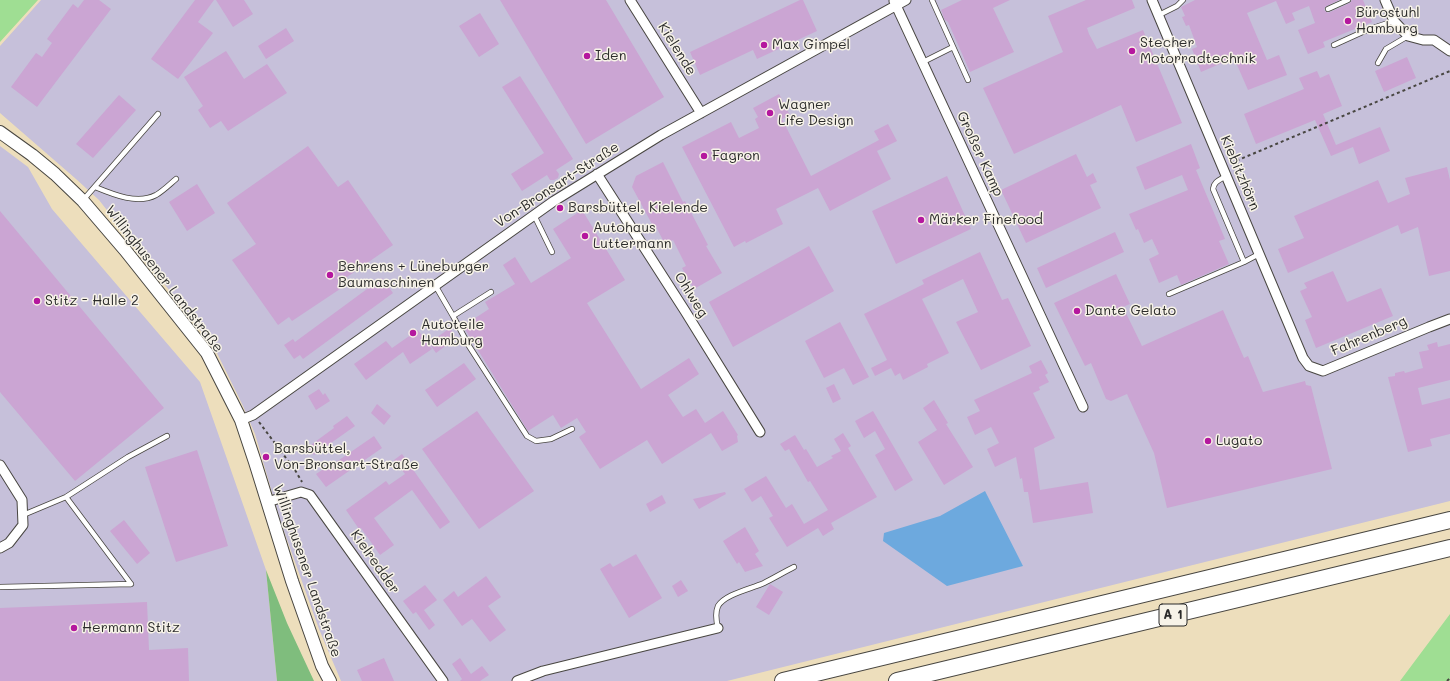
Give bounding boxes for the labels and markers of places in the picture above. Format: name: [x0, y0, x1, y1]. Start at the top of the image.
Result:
place label: Bürostuhl Hamburg: [1356, 5, 1420, 38]
marker: Bürostuhl Hamburg: [1343, 16, 1353, 26]
place label: Stecher Motorradtechnik: [1140, 35, 1256, 68]
place label: Max Gimpel: [772, 37, 850, 53]
marker: Max Gimpel: [759, 40, 769, 50]
marker: Stecher Motorradtechnik: [1127, 46, 1137, 56]
place label: Iden: [595, 48, 626, 64]
marker: Iden: [582, 51, 592, 61]
place label: Wagner Life Design: [778, 97, 853, 130]
marker: Wagner Life Design: [765, 108, 775, 118]
place label: Fagron: [712, 148, 760, 164]
marker: Fagron: [699, 151, 709, 161]
place label: Barsbüttel, Kielende: [568, 200, 708, 216]
marker: Barsbüttel, Kielende: [555, 203, 565, 213]
place label: Märker Finefood: [929, 212, 1043, 228]
marker: Märker Finefood: [916, 215, 926, 225]
place label: Autohaus Luttermann: [593, 220, 671, 252]
marker: Autohaus Luttermann: [580, 231, 590, 241]
place label: Behrens + Lüneburger Baumaschinen: [338, 259, 489, 292]
marker: Behrens + Lüneburger Baumaschinen: [325, 270, 335, 280]
place label: Stitz - Halle 2: [45, 293, 139, 309]
marker: Stitz - Halle 2: [32, 296, 42, 306]
place label: Dante Gelato: [1085, 303, 1176, 319]
marker: Dante Gelato: [1072, 306, 1082, 316]
place label: Autoteile Hamburg: [421, 317, 484, 350]
marker: Autoteile Hamburg: [408, 328, 418, 338]
place label: Lugato: [1216, 433, 1262, 449]
marker: Lugato: [1203, 436, 1213, 446]
place label: Barsbüttel, Von-Bronsart-Straße: [274, 441, 419, 474]
marker: Barsbüttel, Von-Bronsart-Straße: [261, 452, 271, 462]
place label: Hermann Stitz: [82, 620, 180, 636]
marker: Hermann Stitz: [69, 623, 79, 633]

